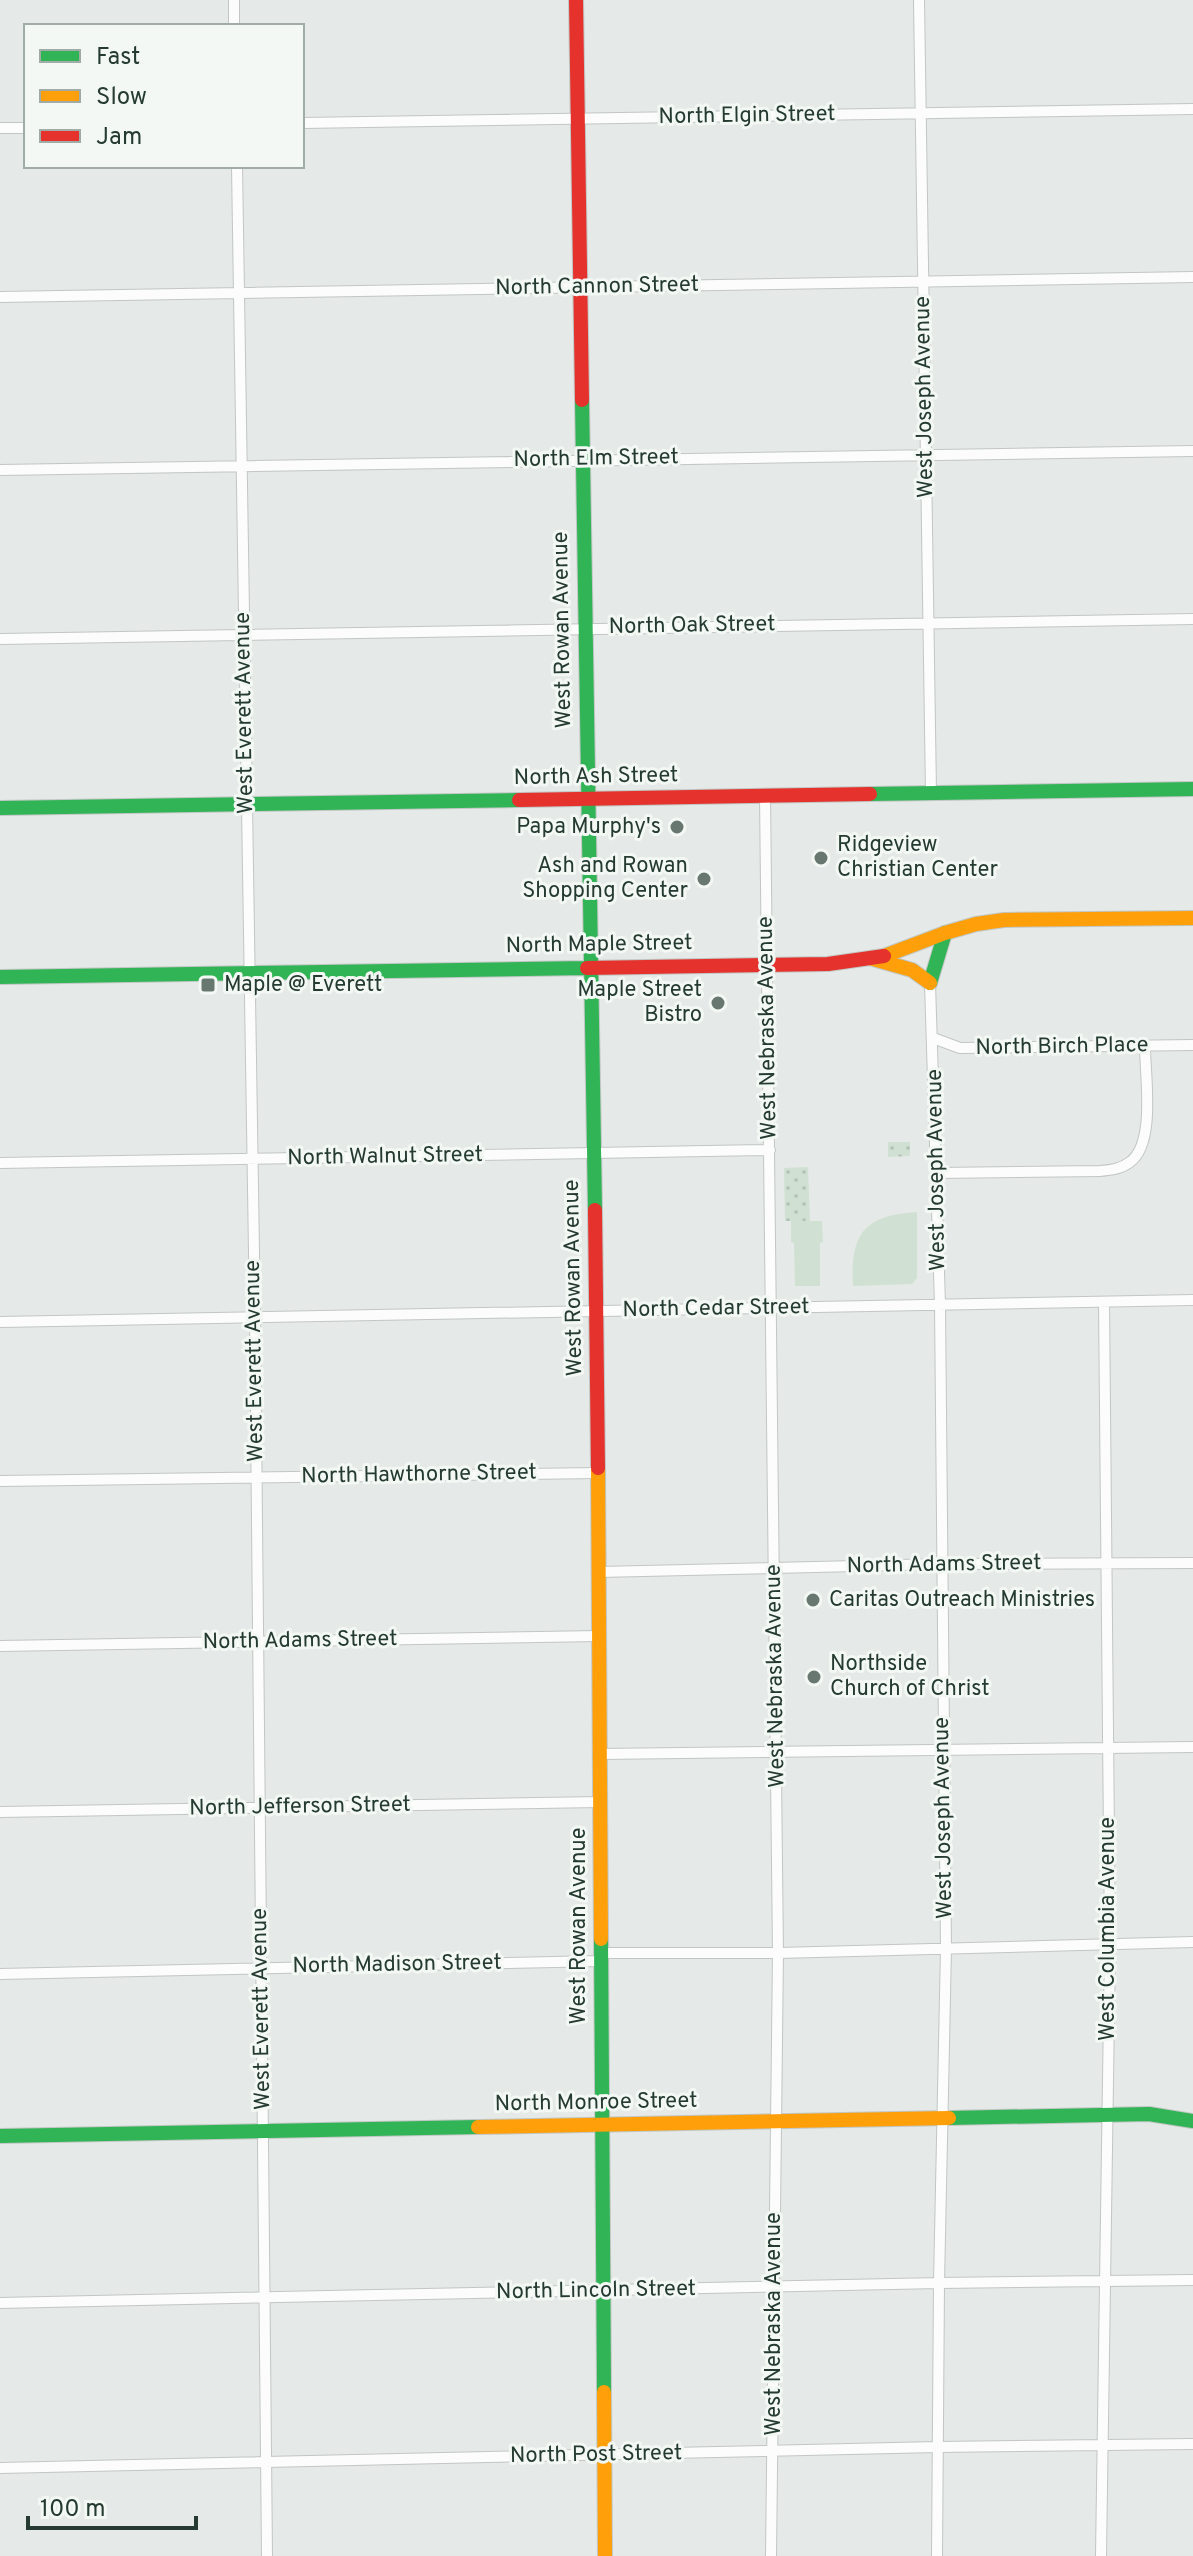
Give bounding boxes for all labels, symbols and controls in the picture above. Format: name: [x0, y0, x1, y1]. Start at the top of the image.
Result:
legend: [24, 24, 304, 168]
text: Fast: [96, 43, 140, 73]
text: Slow: [96, 83, 147, 113]
street label: North Elgin Street: [658, 101, 836, 131]
text: Jam: [96, 123, 142, 153]
street label: North Cannon Street: [495, 272, 699, 302]
street label: West Joseph Avenue: [910, 296, 940, 498]
street label: North Elm Street: [513, 444, 679, 474]
street label: West Rowan Avenue: [548, 531, 578, 729]
street label: North Oak Street: [608, 611, 776, 641]
street label: West Everett Avenue: [230, 612, 260, 814]
street label: North Ash Street: [514, 762, 678, 792]
place label: Papa Murphy's: [516, 814, 661, 841]
marker: Papa Murphy's: [668, 818, 686, 836]
place label: Ridgeview Christian Center: [837, 832, 999, 884]
marker: Ridgeview Christian Center: [812, 849, 830, 867]
place label: Ash and Rowan Shopping Center: [522, 853, 688, 905]
marker: Ash and Rowan Shopping Center: [695, 870, 713, 888]
street label: West Nebraska Avenue: [753, 916, 783, 1140]
street label: North Maple Street: [505, 930, 693, 960]
place label: Maple @ Everett: [224, 972, 382, 999]
marker: Maple @ Everett: [199, 976, 217, 994]
place label: Maple Street Bistro: [577, 977, 702, 1029]
marker: Maple Street Bistro: [709, 994, 727, 1012]
street label: North Birch Place: [975, 1032, 1149, 1062]
street label: West Joseph Avenue: [922, 1069, 952, 1271]
street label: North Walnut Street: [287, 1142, 483, 1172]
street label: West Rowan Avenue: [559, 1179, 589, 1377]
street label: West Everett Avenue: [240, 1260, 270, 1462]
street label: North Cedar Street: [622, 1294, 810, 1324]
street label: North Hawthorne Street: [301, 1459, 537, 1491]
street label: North Adams Street: [846, 1550, 1042, 1580]
street label: West Nebraska Avenue: [761, 1564, 791, 1788]
place label: Caritas Outreach Ministries: [829, 1587, 1095, 1614]
marker: Caritas Outreach Ministries: [804, 1591, 822, 1609]
street label: North Adams Street: [202, 1626, 398, 1656]
place label: Northside Church of Christ: [830, 1651, 990, 1703]
marker: Northside Church of Christ: [805, 1668, 823, 1686]
street label: West Joseph Avenue: [929, 1717, 959, 1919]
street label: North Jefferson Street: [189, 1792, 411, 1822]
street label: West Columbia Avenue: [1095, 1817, 1122, 2041]
street label: West Rowan Avenue: [566, 1828, 593, 2024]
street label: West Everett Avenue: [247, 1908, 277, 2110]
street label: North Madison Street: [292, 1950, 502, 1980]
street label: North Monroe Street: [494, 2088, 698, 2118]
street label: West Nebraska Avenue: [761, 2212, 788, 2436]
street label: North Lincoln Street: [496, 2276, 696, 2306]
street label: North Post Street: [510, 2440, 682, 2470]
scale bar: [28, 2480, 196, 2530]
text: 100 m: [40, 2495, 106, 2525]

